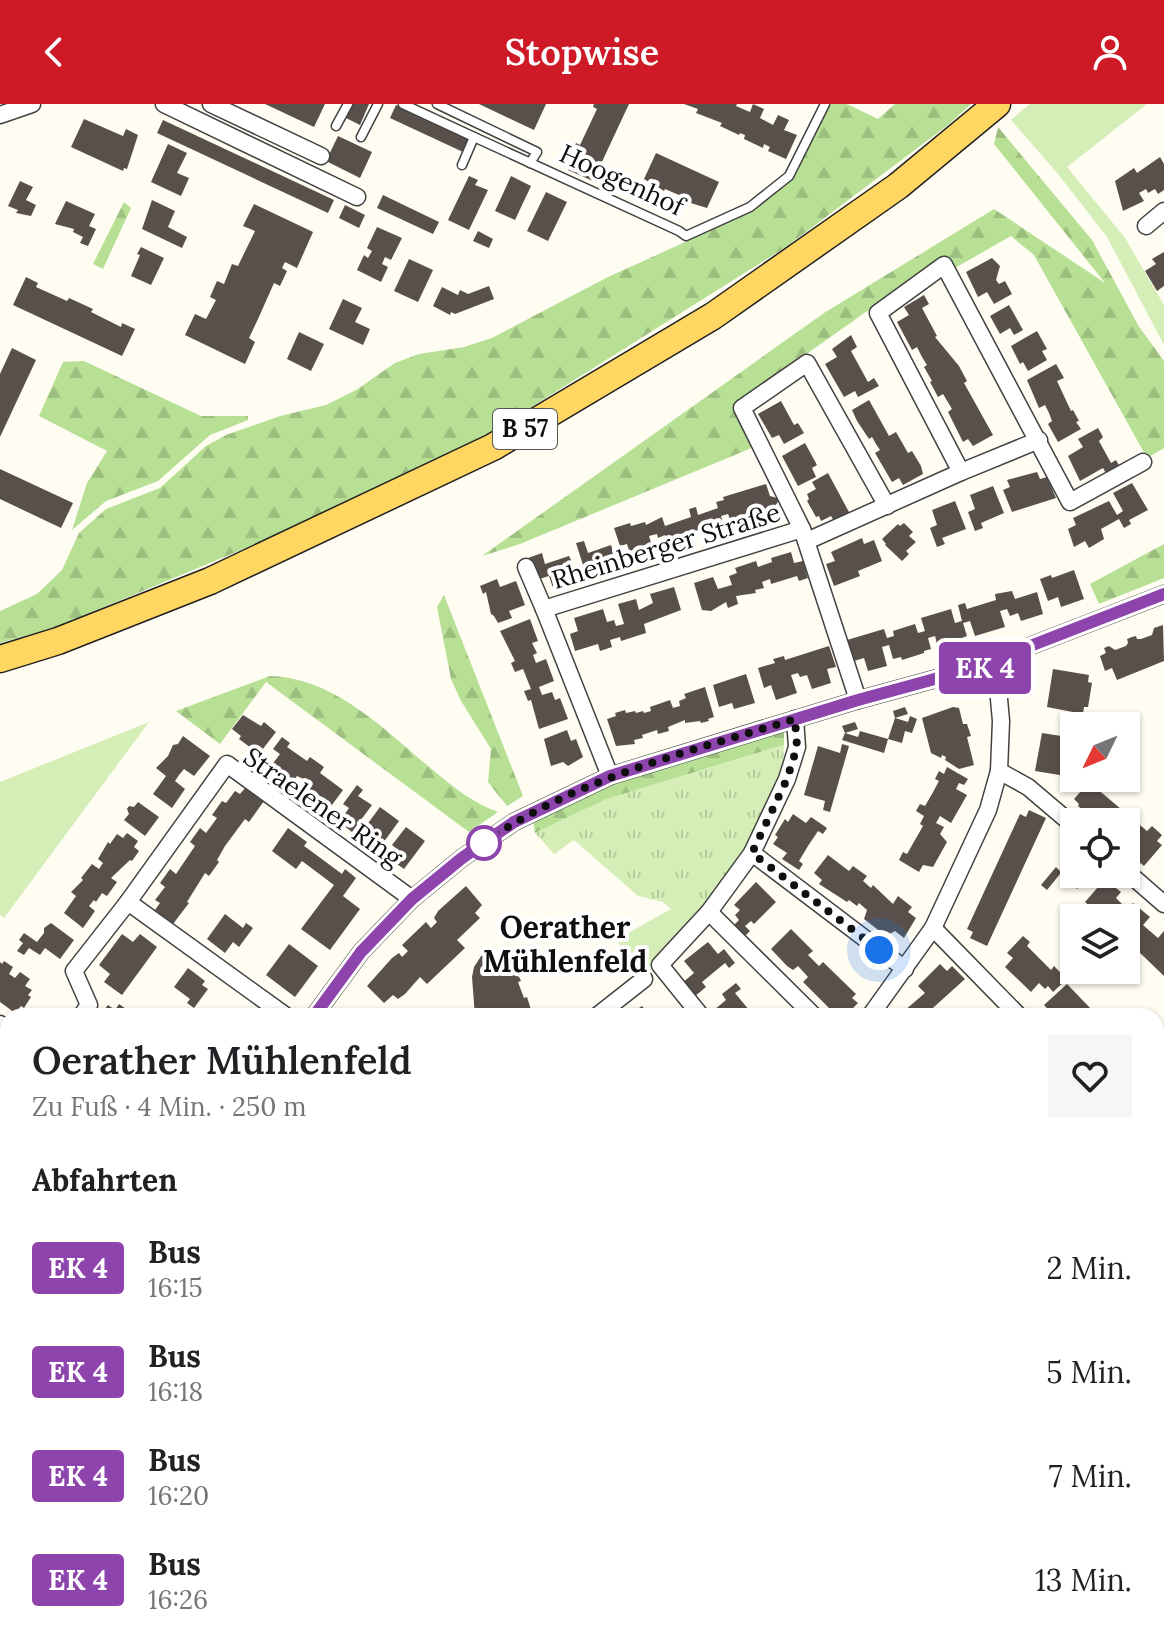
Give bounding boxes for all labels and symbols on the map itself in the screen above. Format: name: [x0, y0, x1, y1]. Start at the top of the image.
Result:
street label: Hoogenhof: [555, 136, 692, 224]
road number: B 57: [493, 409, 557, 449]
street label: Rheinberger Straße: [548, 495, 784, 596]
line badge: EK 4: [929, 642, 1041, 694]
north arrow: [1060, 712, 1140, 792]
street label: Straelener Ring: [238, 740, 410, 874]
unlabelled marker: [467, 826, 501, 860]
district label: Oerather Mühlenfeld: [483, 908, 647, 980]
your location: [859, 930, 899, 970]

